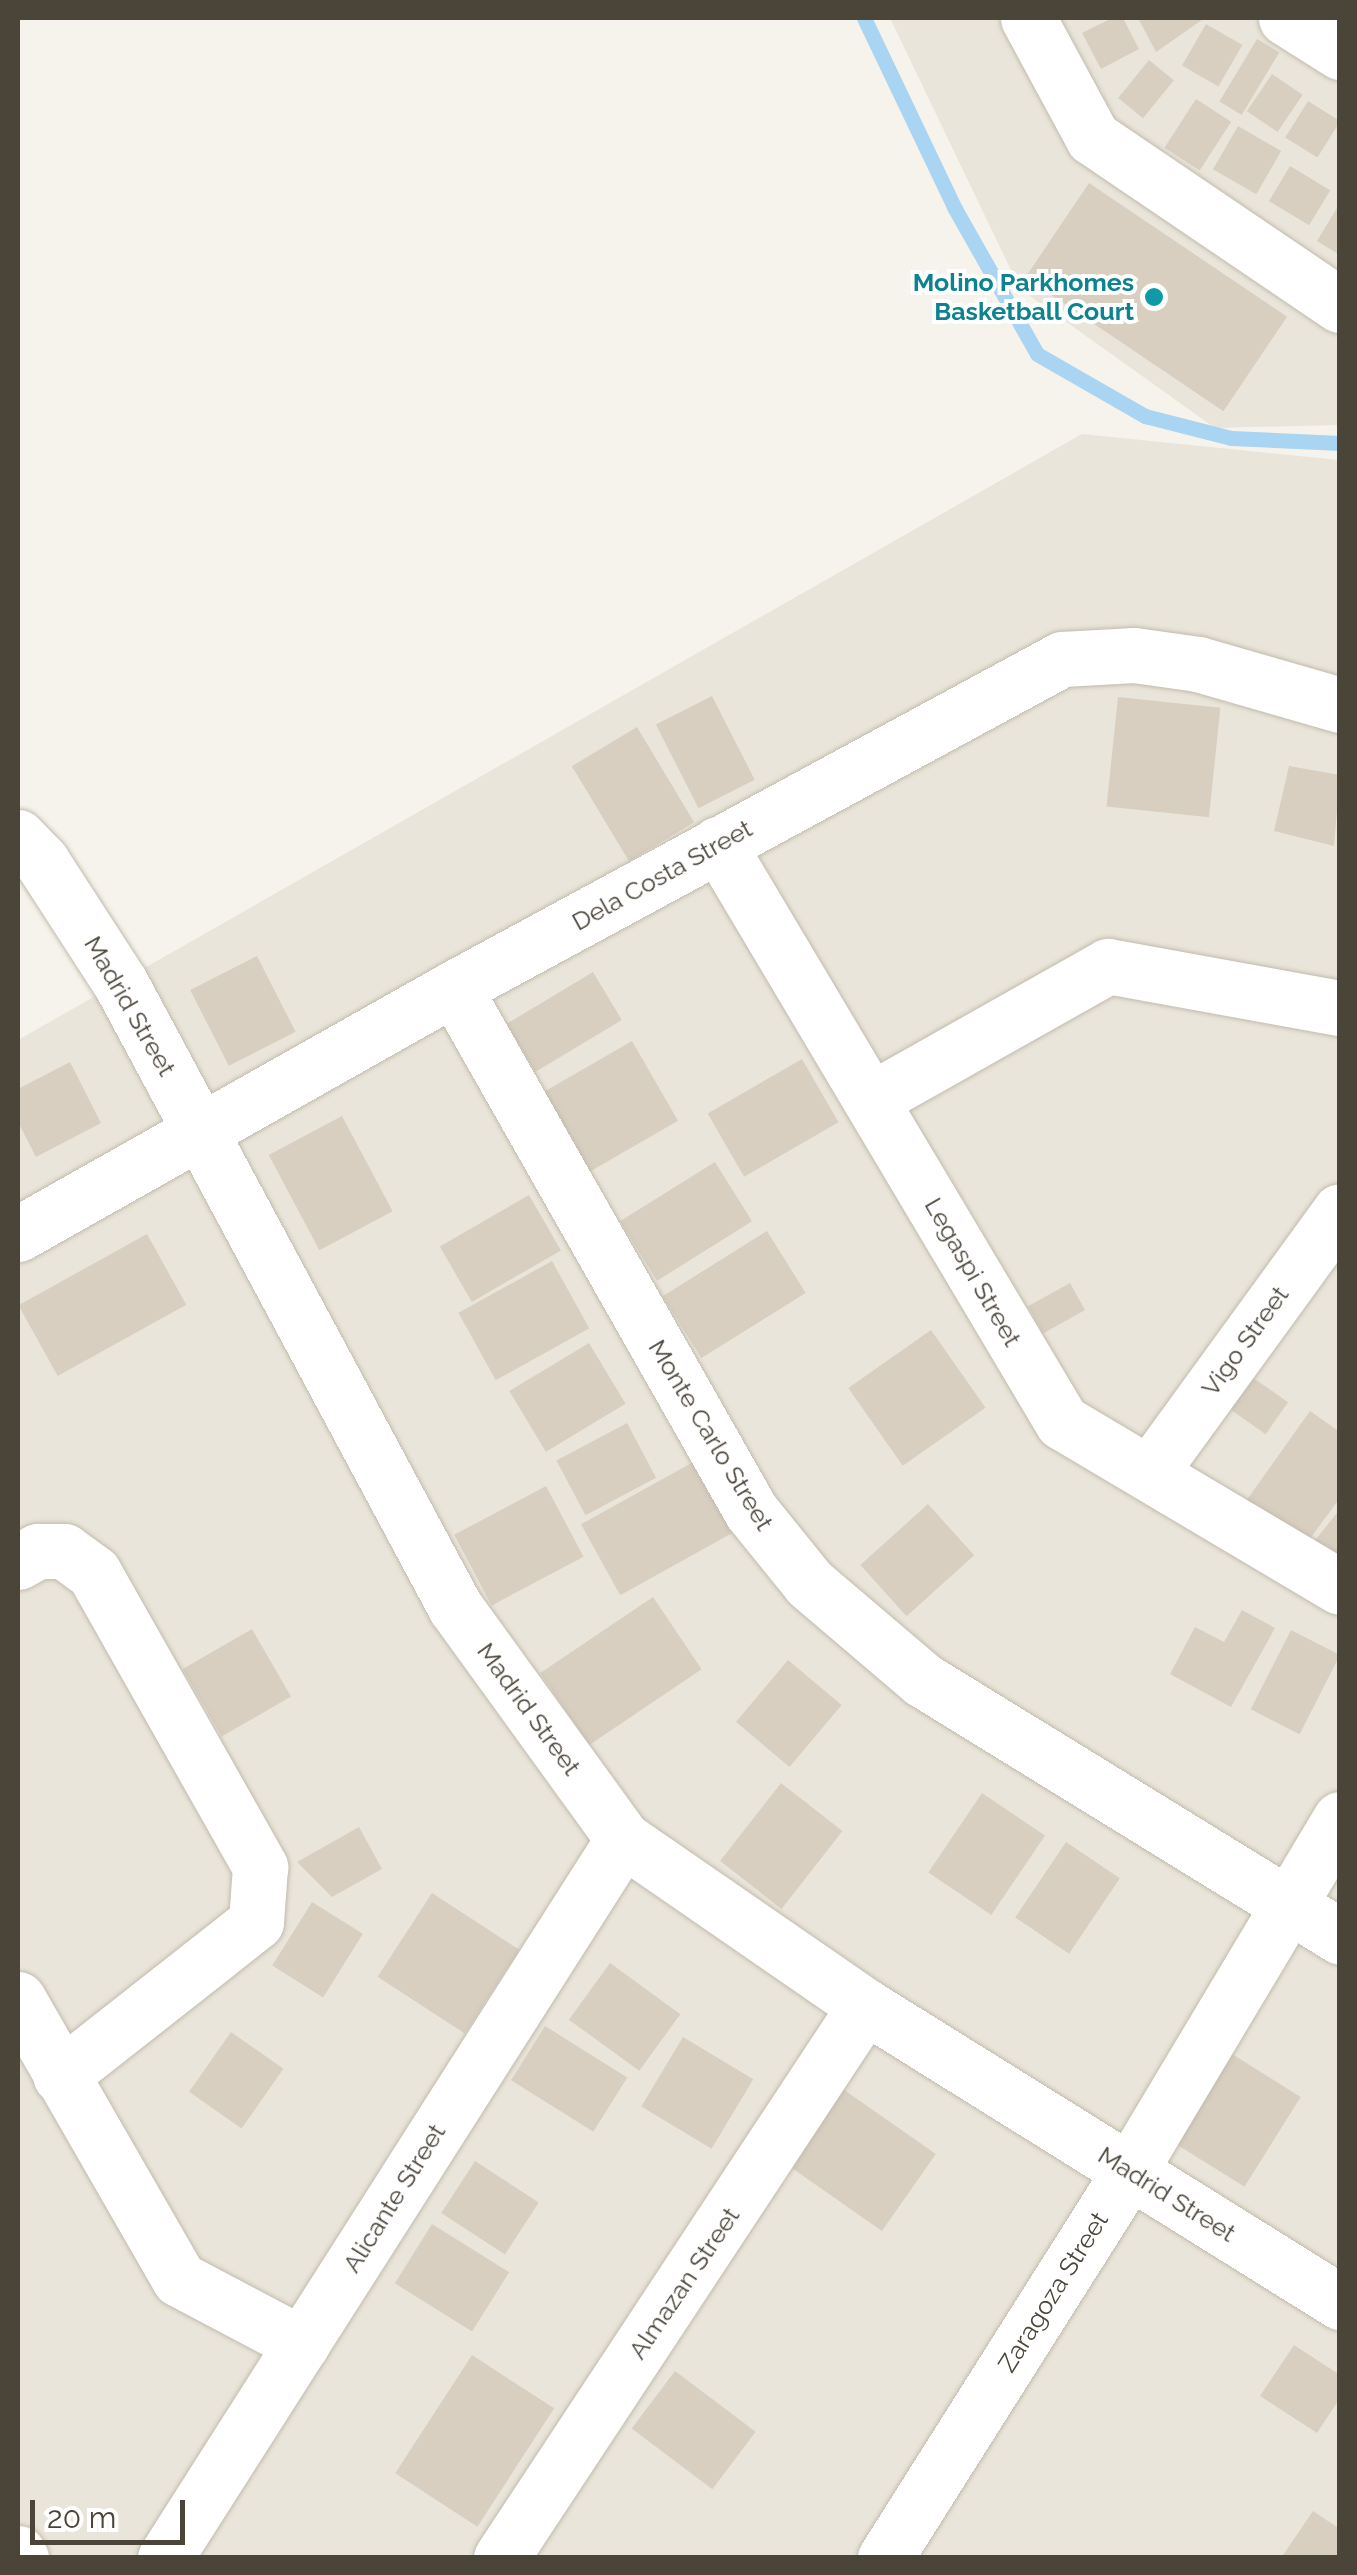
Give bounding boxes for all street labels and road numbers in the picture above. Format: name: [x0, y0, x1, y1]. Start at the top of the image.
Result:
street label: Dela Costa Street: [567, 813, 757, 937]
street label: Madrid Street: [78, 931, 182, 1081]
street label: Legaspi Street: [918, 1192, 1028, 1352]
street label: Vigo Street: [1195, 1280, 1295, 1402]
street label: Monte Carlo Street: [642, 1334, 780, 1536]
street label: Madrid Street: [471, 1637, 587, 1781]
street label: Alicante Street: [336, 2118, 452, 2278]
street label: Madrid Street: [1093, 2140, 1241, 2248]
street label: Almazan Street: [622, 2201, 746, 2365]
street label: Zaragoza Street: [992, 2206, 1114, 2378]

